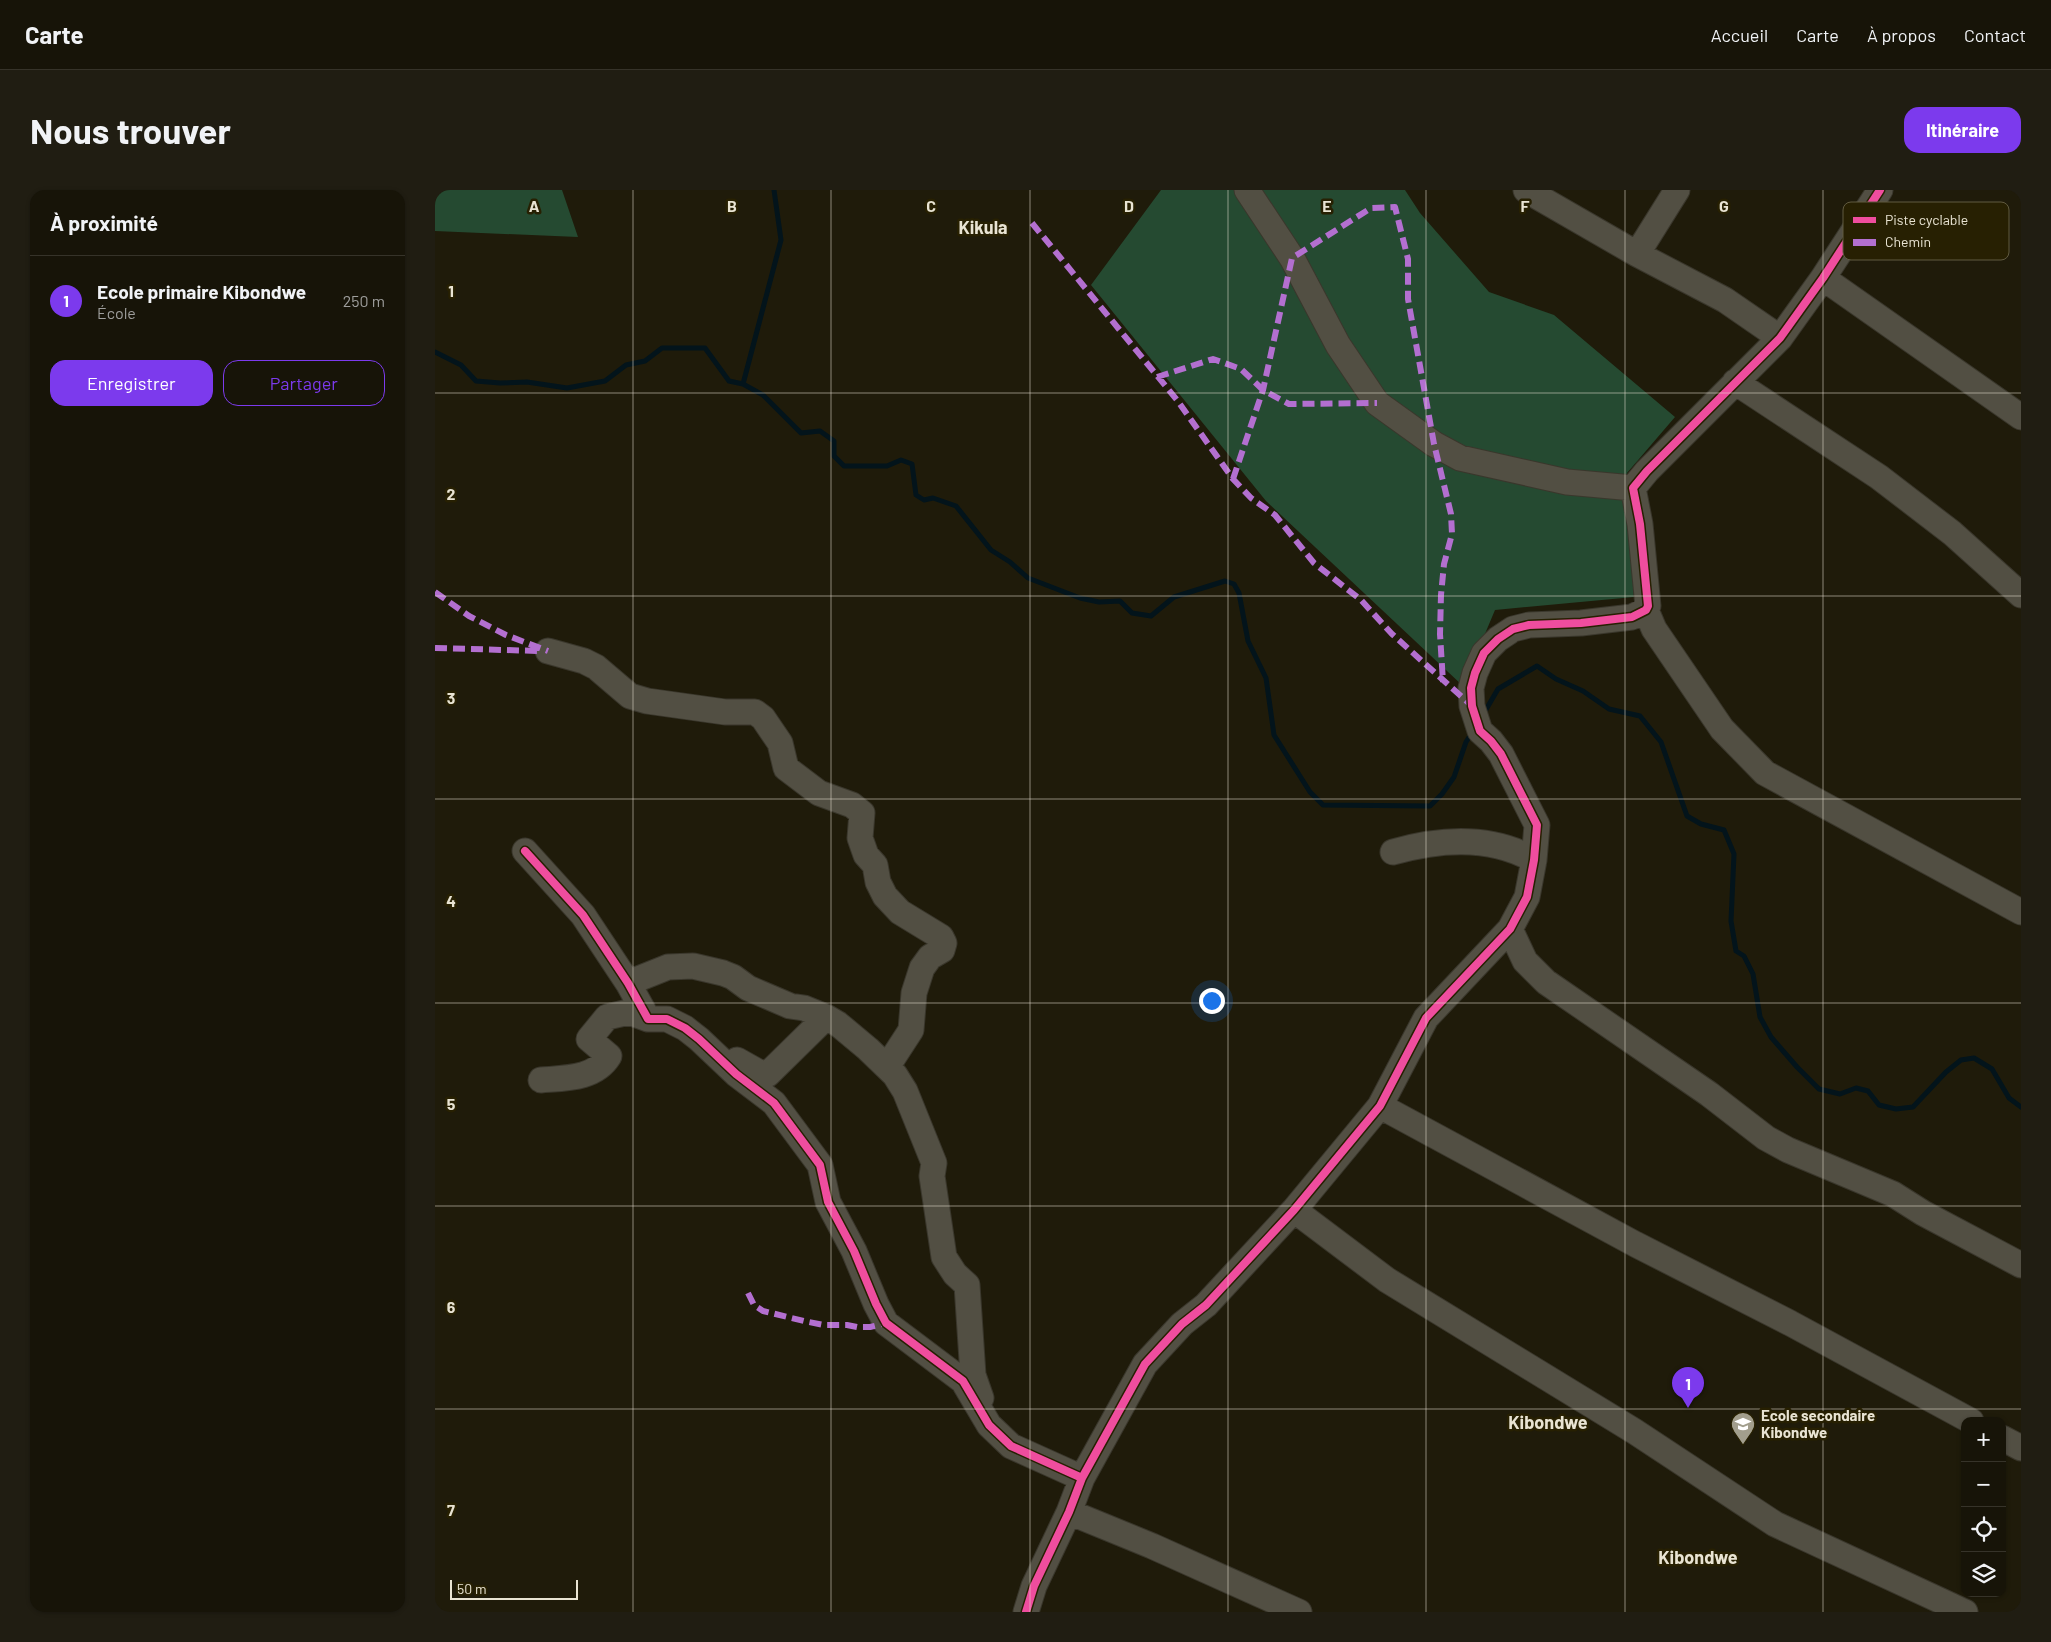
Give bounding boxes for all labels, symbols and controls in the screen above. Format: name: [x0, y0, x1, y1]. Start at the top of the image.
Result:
text: Carte: [25, 20, 84, 49]
text: Accueil: [1711, 24, 1768, 46]
text: Carte: [1796, 24, 1839, 46]
text: À propos: [1867, 24, 1936, 46]
text: Contact: [1964, 24, 2026, 46]
button: Itinéraire: [1904, 107, 2021, 153]
text: Nous trouver: [30, 109, 231, 151]
text: A: [529, 196, 540, 215]
text: B: [727, 196, 737, 215]
text: C: [926, 196, 936, 215]
text: D: [1124, 196, 1134, 215]
text: E: [1322, 196, 1332, 215]
text: F: [1521, 196, 1530, 215]
text: G: [1719, 196, 1729, 215]
legend: [1843, 202, 2009, 260]
text: À proximité: [50, 210, 158, 235]
text: Piste cyclable: [1885, 211, 1968, 228]
district label: Kikula: [958, 216, 1008, 238]
text: Chemin: [1885, 233, 1931, 250]
text: Ecole primaire Kibondwe: [97, 280, 306, 303]
text: 1: [448, 281, 454, 300]
text: 1: [63, 291, 69, 310]
text: 250 m: [343, 291, 385, 310]
text: École: [97, 303, 136, 322]
button: Enregistrer: [50, 360, 213, 406]
button: Partager: [223, 360, 385, 406]
text: 2: [447, 484, 456, 503]
text: 3: [447, 688, 455, 707]
text: 4: [446, 891, 456, 910]
your location: [1199, 988, 1225, 1014]
text: 5: [447, 1094, 456, 1113]
text: 6: [447, 1297, 456, 1316]
pin: 1: [1672, 1367, 1704, 1408]
place label: Ecole secondaire Kibondwe: [1761, 1406, 1875, 1441]
district label: Kibondwe: [1508, 1411, 1588, 1433]
school or university icon: Ecole secondaire Kibondwe: [1730, 1411, 1756, 1445]
map controls: [1961, 1417, 2006, 1597]
button: +: [1961, 1417, 2006, 1462]
button: −: [1961, 1462, 2006, 1507]
text: 7: [447, 1500, 455, 1519]
button: locate: [1961, 1507, 2006, 1552]
district label: Kibondwe: [1658, 1546, 1738, 1568]
button: layers: [1961, 1552, 2006, 1597]
scale bar: [450, 1577, 577, 1600]
text: 50 m: [457, 1580, 486, 1597]

